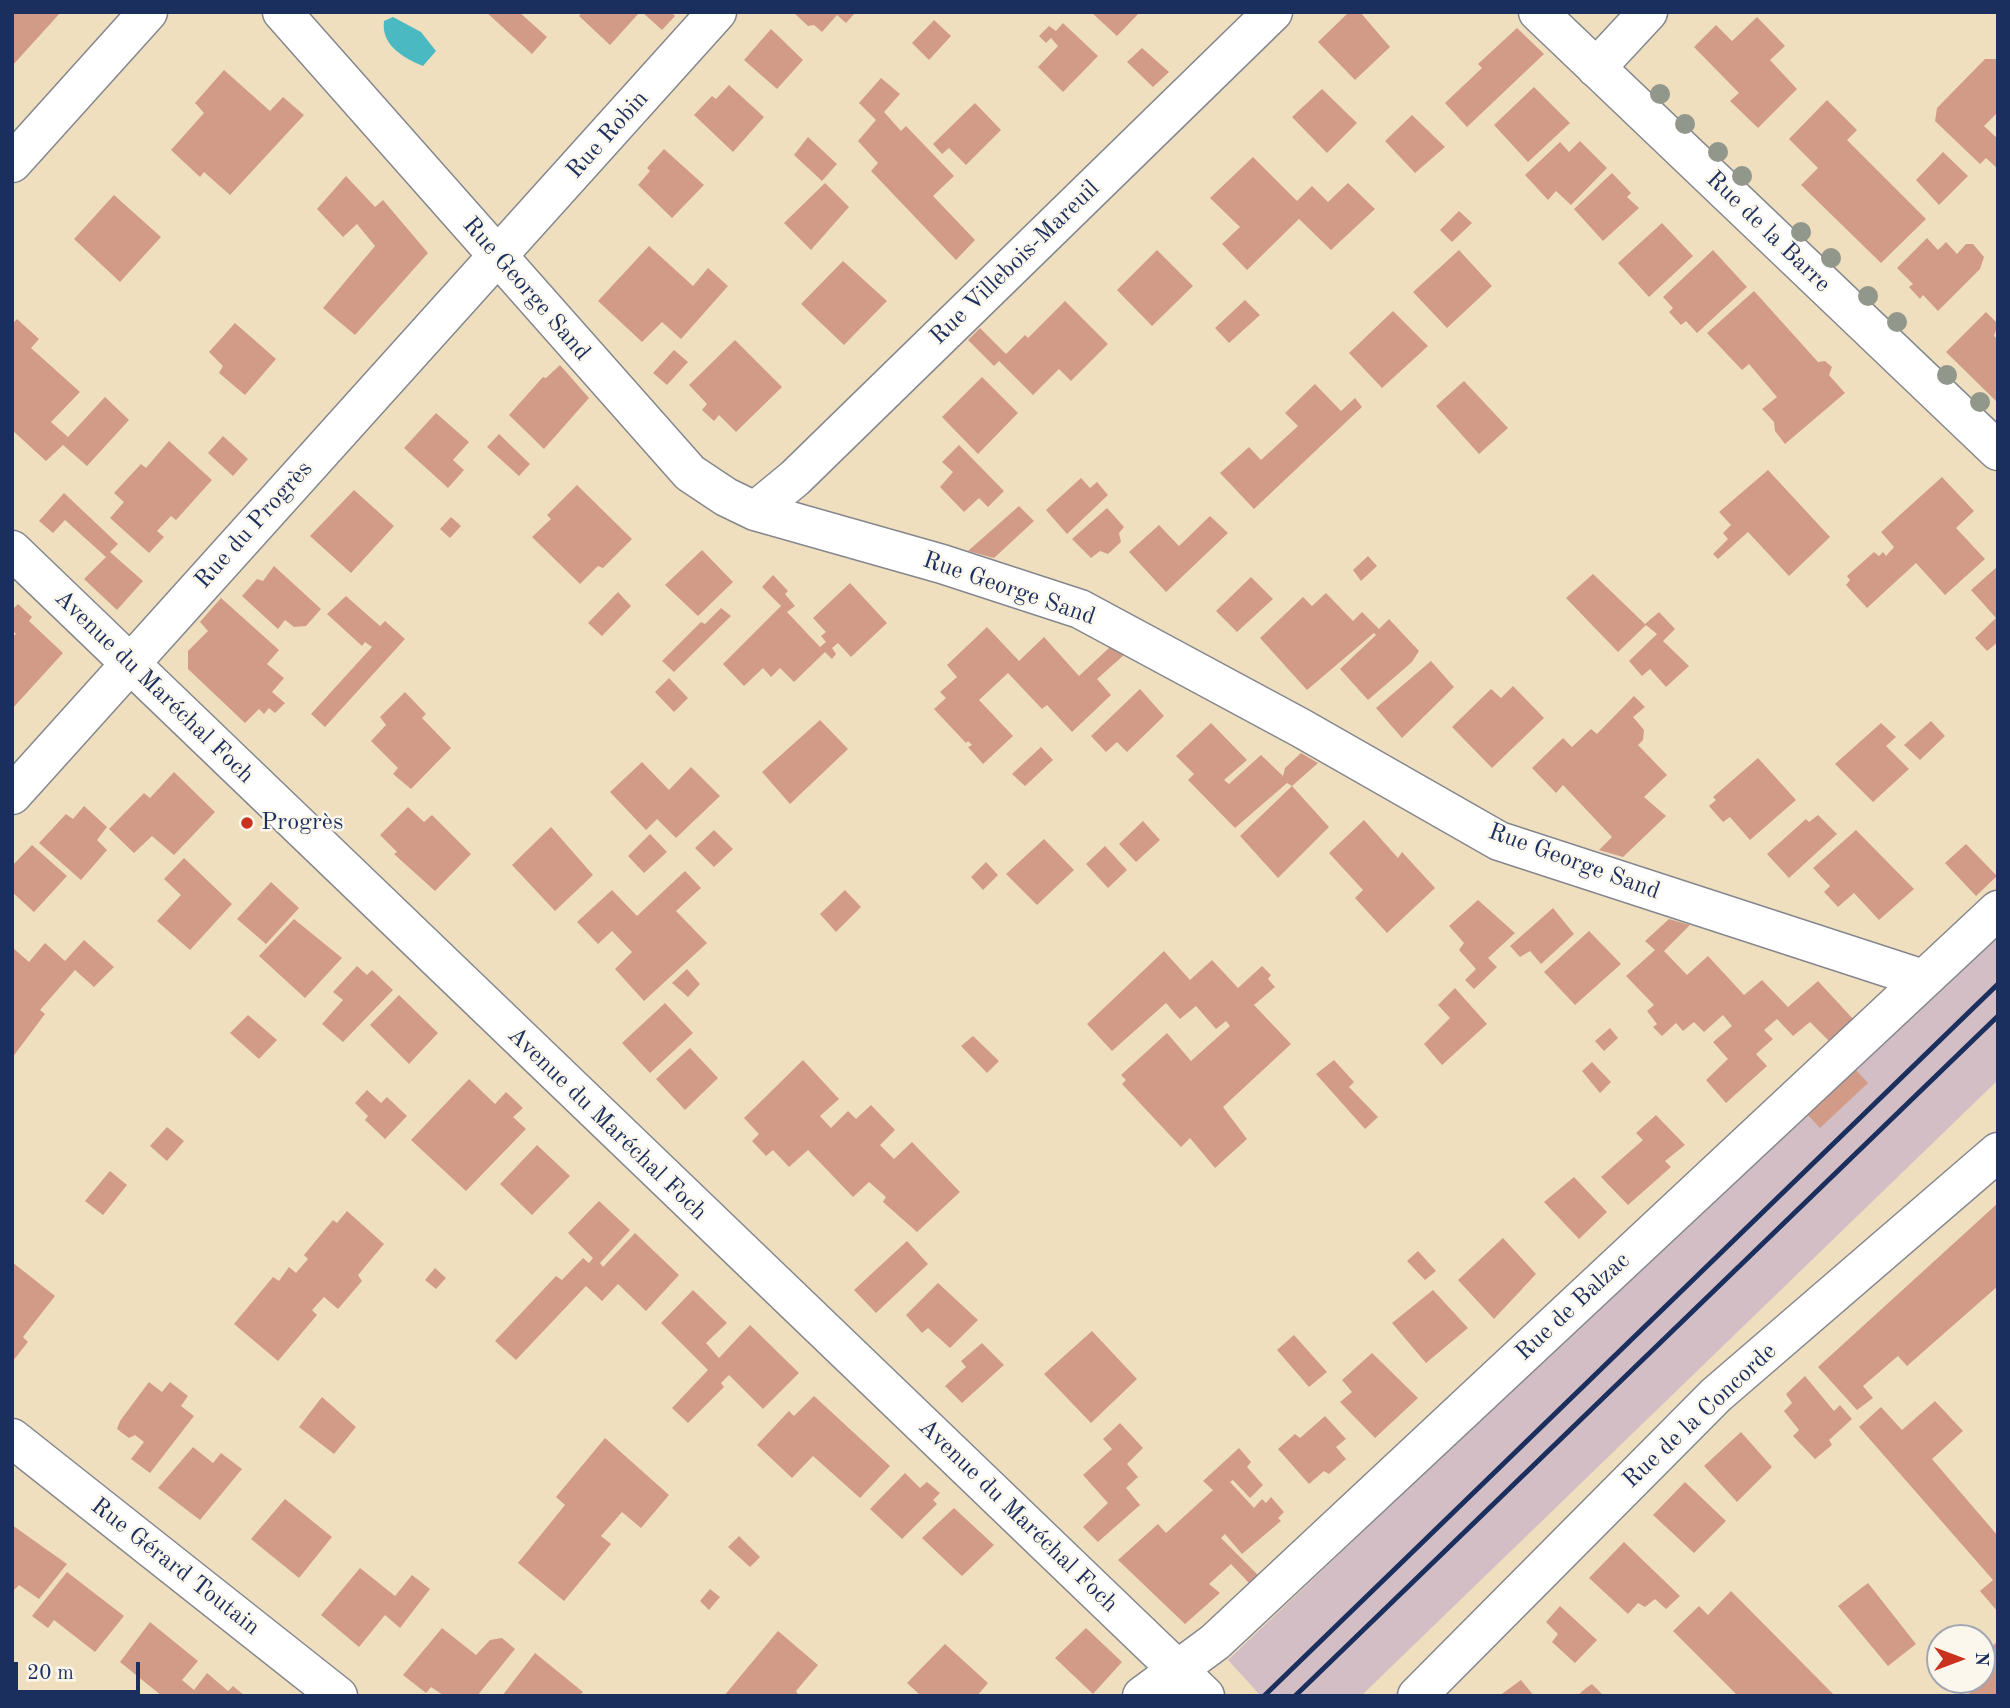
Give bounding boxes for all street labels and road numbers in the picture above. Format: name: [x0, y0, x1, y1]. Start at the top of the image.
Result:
street label: Rue Robin: [561, 85, 655, 185]
street label: Rue de la Barre: [1700, 165, 1836, 299]
street label: Rue Villebois-Mareuil: [924, 175, 1106, 351]
street label: Rue George Sand: [456, 211, 596, 367]
street label: Rue du Progrès: [189, 455, 319, 595]
street label: Rue George Sand: [919, 546, 1099, 632]
street label: Avenue du Maréchal Foch: [48, 584, 260, 790]
street label: Rue George Sand: [1484, 818, 1664, 906]
street label: Avenue du Maréchal Foch: [501, 1021, 713, 1227]
street label: Rue de Balzac: [1510, 1247, 1636, 1367]
street label: Rue de la Concorde: [1617, 1337, 1783, 1495]
street label: Avenue du Maréchal Foch: [912, 1413, 1124, 1619]
street label: Rue Gérard Toutain: [85, 1492, 265, 1642]

